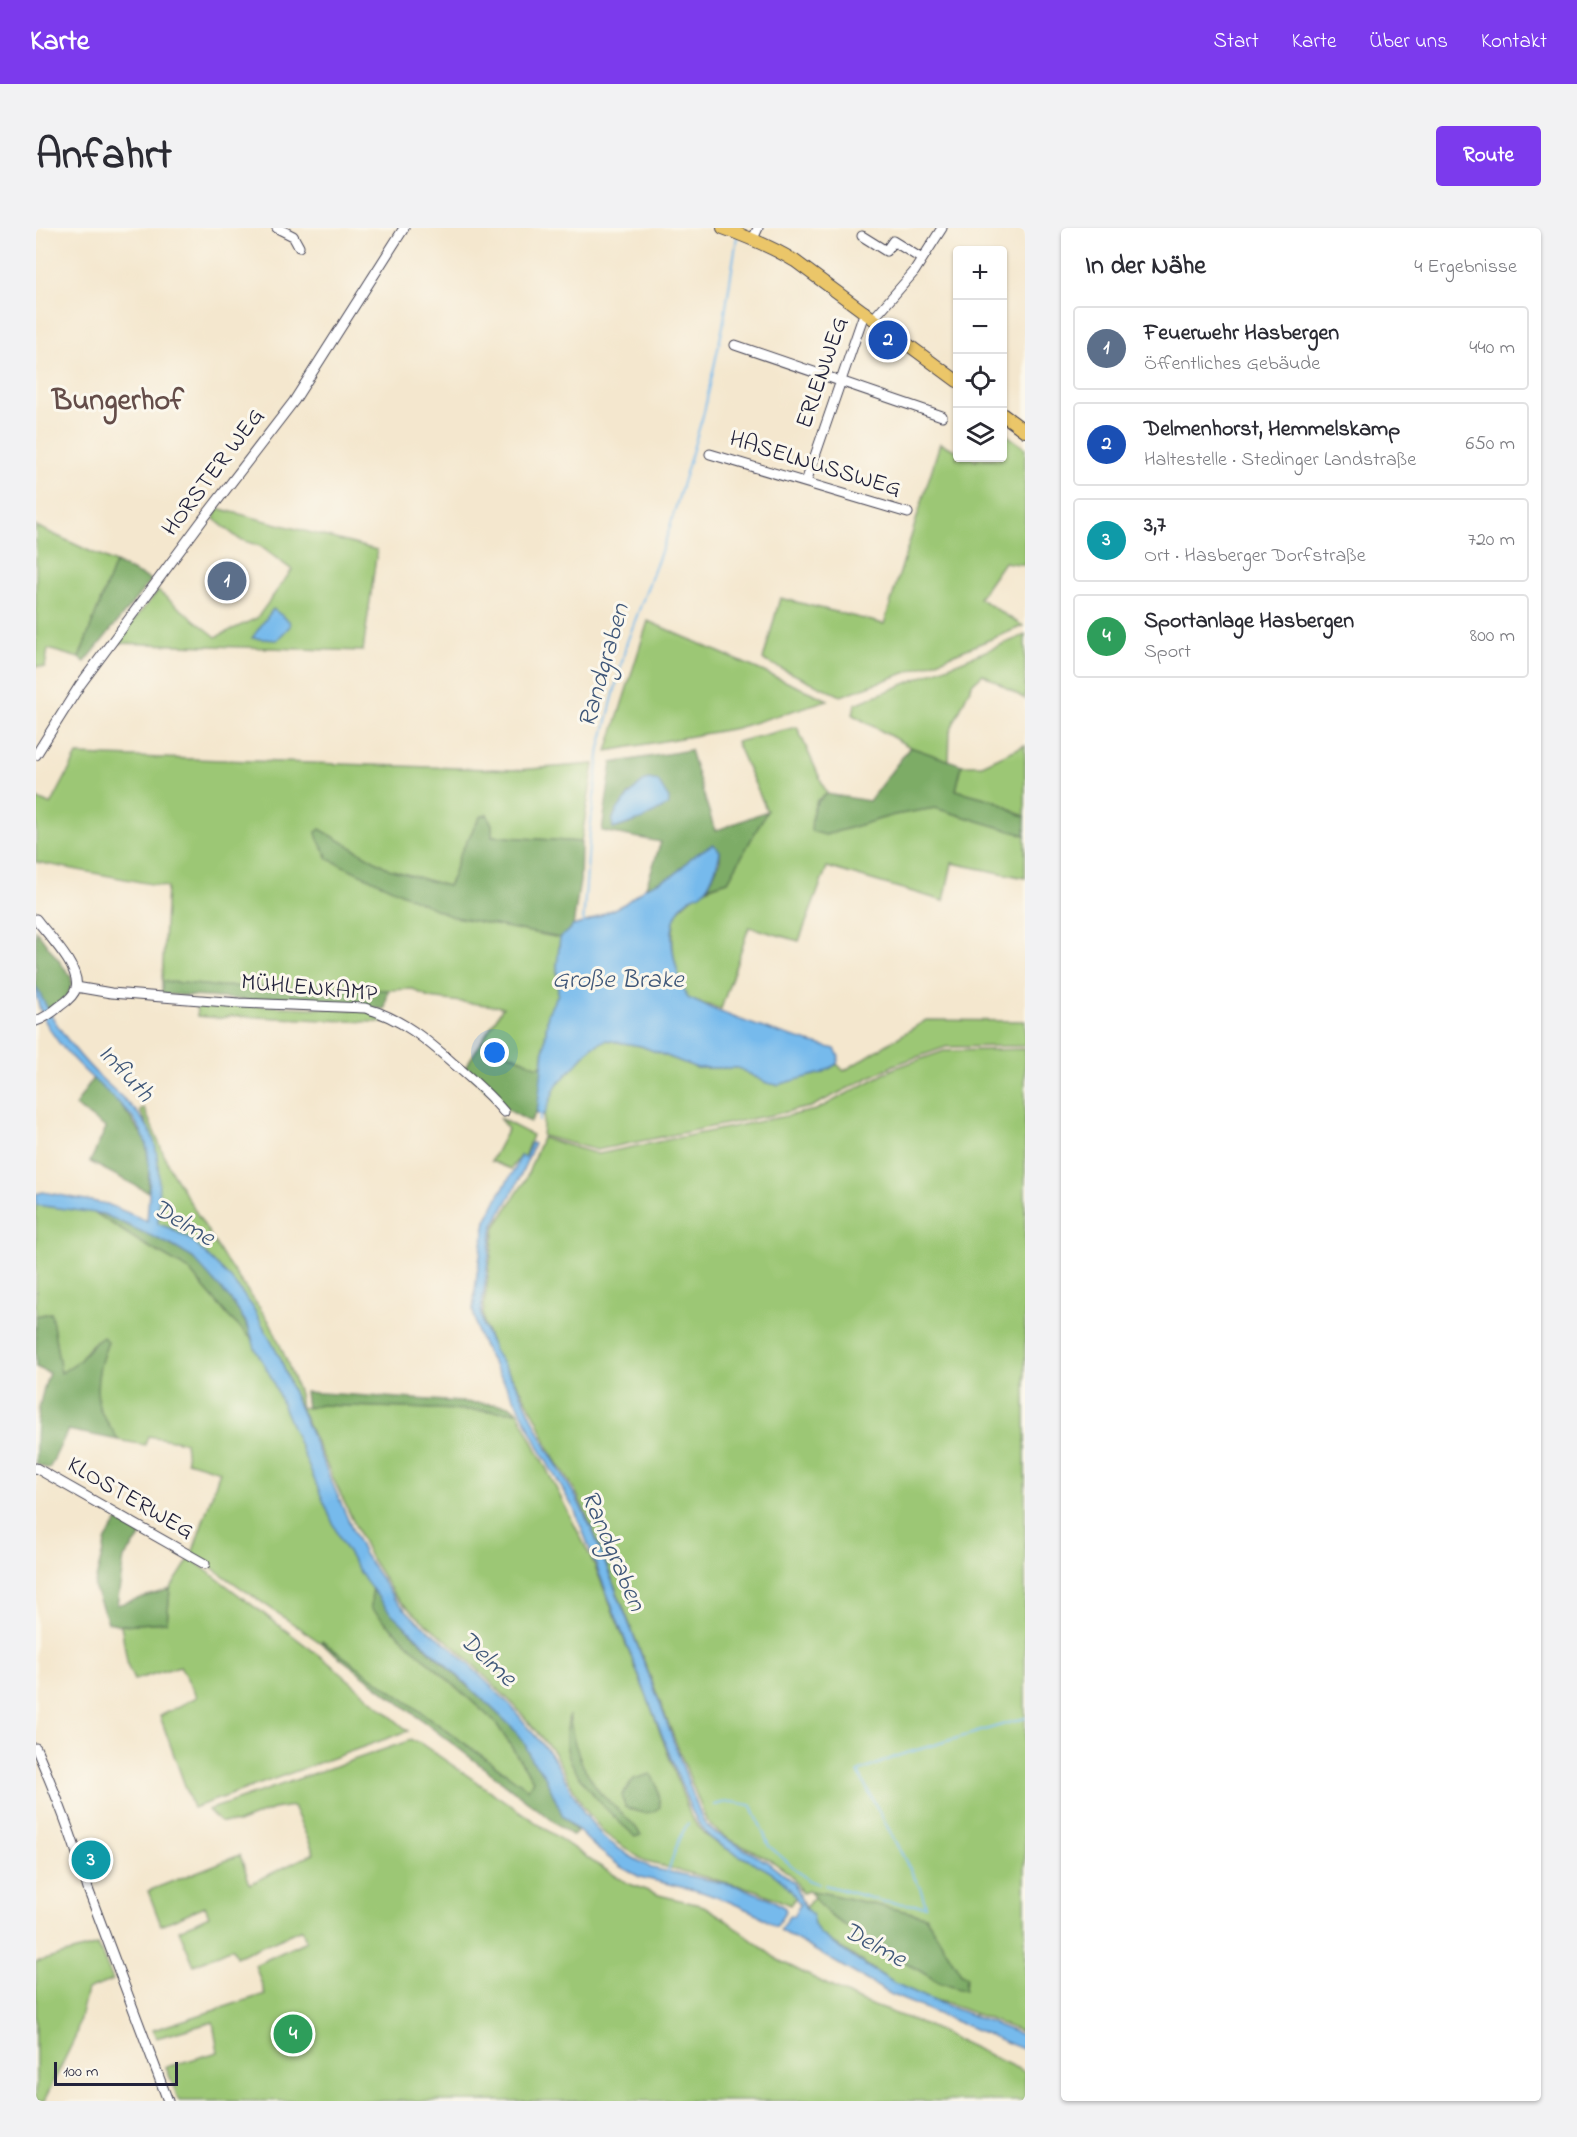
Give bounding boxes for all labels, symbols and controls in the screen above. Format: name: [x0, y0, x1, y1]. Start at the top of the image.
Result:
text: Karte: [30, 22, 89, 63]
text: Start: [1213, 27, 1259, 57]
text: Karte: [1292, 27, 1336, 57]
text: Über uns: [1369, 27, 1448, 57]
text: Kontakt: [1481, 27, 1547, 57]
text: Anfahrt: [36, 126, 172, 187]
button: Route: [1436, 126, 1541, 186]
map controls: [953, 246, 1007, 462]
button: +: [953, 246, 1007, 300]
text: In der Nähe: [1085, 248, 1206, 286]
text: 4 Ergebnisse: [1414, 253, 1517, 282]
button: −: [953, 300, 1007, 354]
street label: ERLENWEG: [788, 313, 858, 433]
pin: 2: [868, 318, 908, 362]
text: Feuerwehr Hasbergen: [1144, 318, 1339, 350]
text: 1: [1103, 334, 1110, 363]
text: 440 m: [1469, 334, 1515, 363]
text: Öffentliches Gebäude: [1144, 350, 1320, 379]
button: locate: [953, 354, 1007, 408]
district label: Bungerhof: [50, 380, 185, 425]
street label: HORSTER WEG: [154, 401, 274, 545]
button: layers: [953, 408, 1007, 462]
text: Delmenhorst, Hemmelskamp: [1144, 414, 1400, 446]
street label: HASELNUSSWEG: [725, 422, 905, 508]
text: 2: [1102, 430, 1111, 459]
text: 650 m: [1466, 430, 1515, 459]
text: Haltestelle · Stedinger Landstraße: [1144, 446, 1416, 475]
text: 3,7: [1144, 510, 1166, 542]
text: 3: [1102, 526, 1111, 555]
text: 720 m: [1468, 526, 1515, 555]
text: Ort · Hasberger Dorfstraße: [1144, 542, 1366, 571]
pin: 1: [208, 558, 246, 604]
water label: Randgraben: [569, 598, 641, 733]
text: Sportanlage Hasbergen: [1144, 606, 1354, 638]
text: 4: [1102, 622, 1111, 651]
text: 800 m: [1470, 622, 1515, 651]
text: Sport: [1144, 638, 1191, 667]
water label: Große Brake: [552, 962, 685, 1000]
street label: MÜHLENKAMP: [239, 966, 379, 1012]
water label: Influth: [88, 1036, 162, 1112]
your location: [480, 1038, 509, 1067]
water label: Delme: [145, 1190, 223, 1258]
street label: KLOSTERWEG: [60, 1448, 200, 1550]
water label: Randgraben: [570, 1485, 655, 1618]
water label: Delme: [450, 1623, 525, 1698]
pin: 3: [72, 1838, 110, 1882]
water label: Delme: [836, 1913, 914, 1979]
pin: 4: [274, 2012, 312, 2056]
scale bar: [54, 2059, 178, 2086]
text: 100 m: [63, 2060, 98, 2084]

